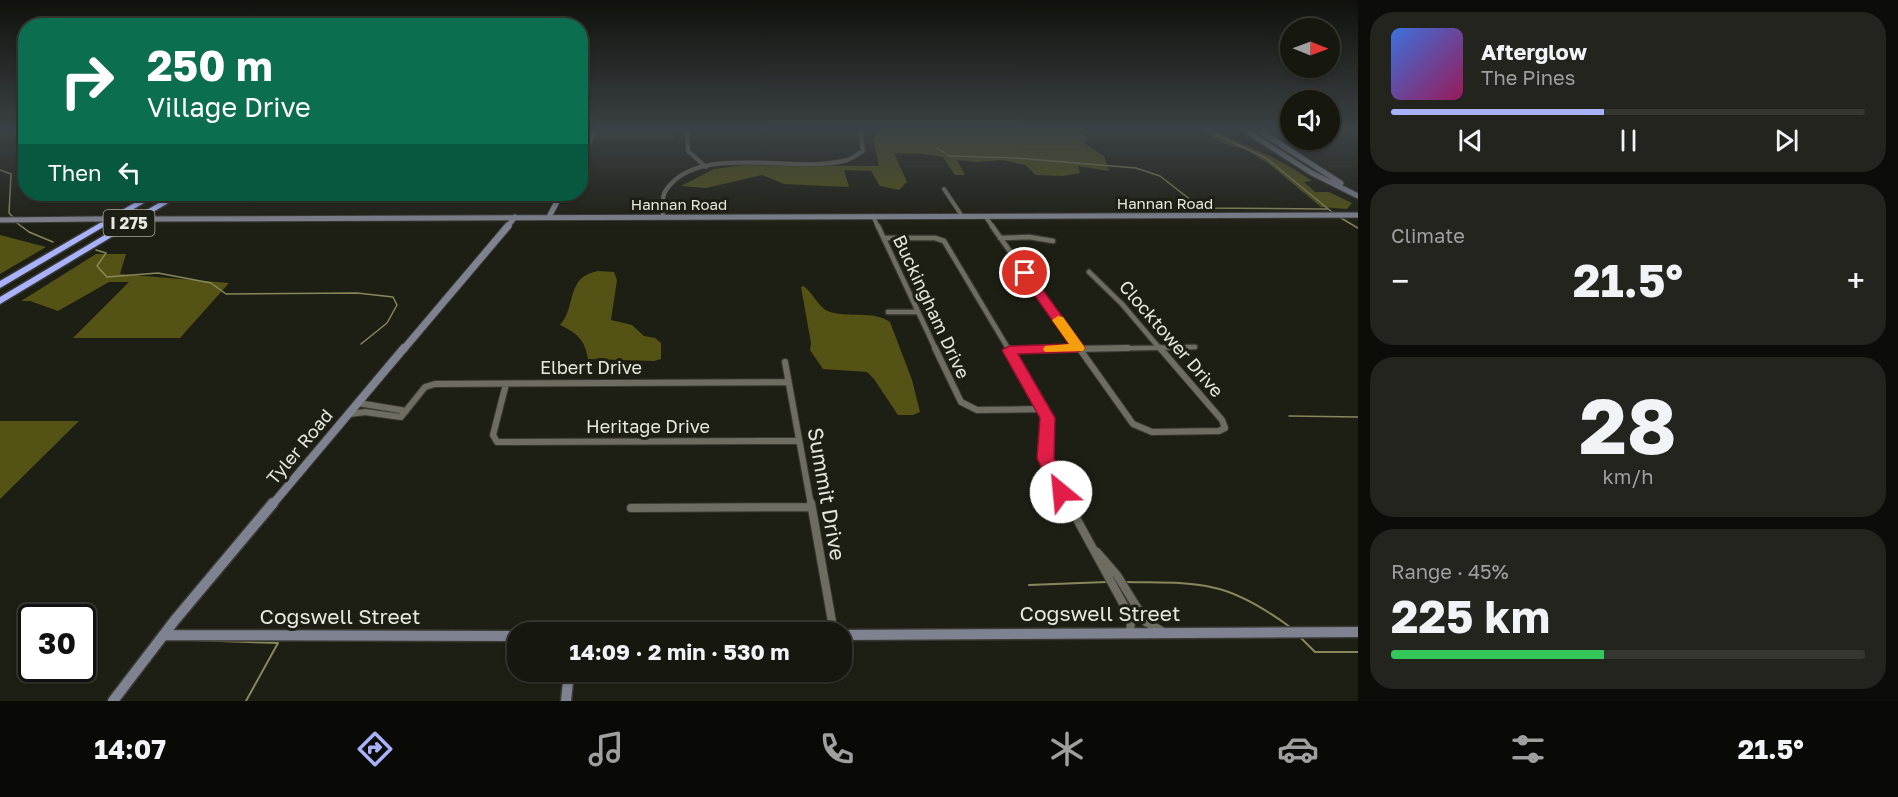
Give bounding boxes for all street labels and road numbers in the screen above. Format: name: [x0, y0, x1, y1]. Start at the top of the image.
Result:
street label: Hannan Road: [1117, 194, 1213, 212]
street label: Hannan Road: [631, 195, 727, 213]
road number: I 275: [104, 210, 154, 236]
street label: Buckingham Drive: [889, 231, 975, 382]
street label: Clocktower Drive: [1115, 275, 1229, 401]
street label: Elbert Drive: [540, 356, 642, 378]
street label: Tyler Road: [261, 404, 337, 488]
street label: Heritage Drive: [586, 415, 710, 437]
street label: Summit Drive: [802, 425, 851, 562]
street label: Cogswell Street: [1020, 600, 1180, 626]
street label: Cogswell Street: [260, 603, 420, 629]

